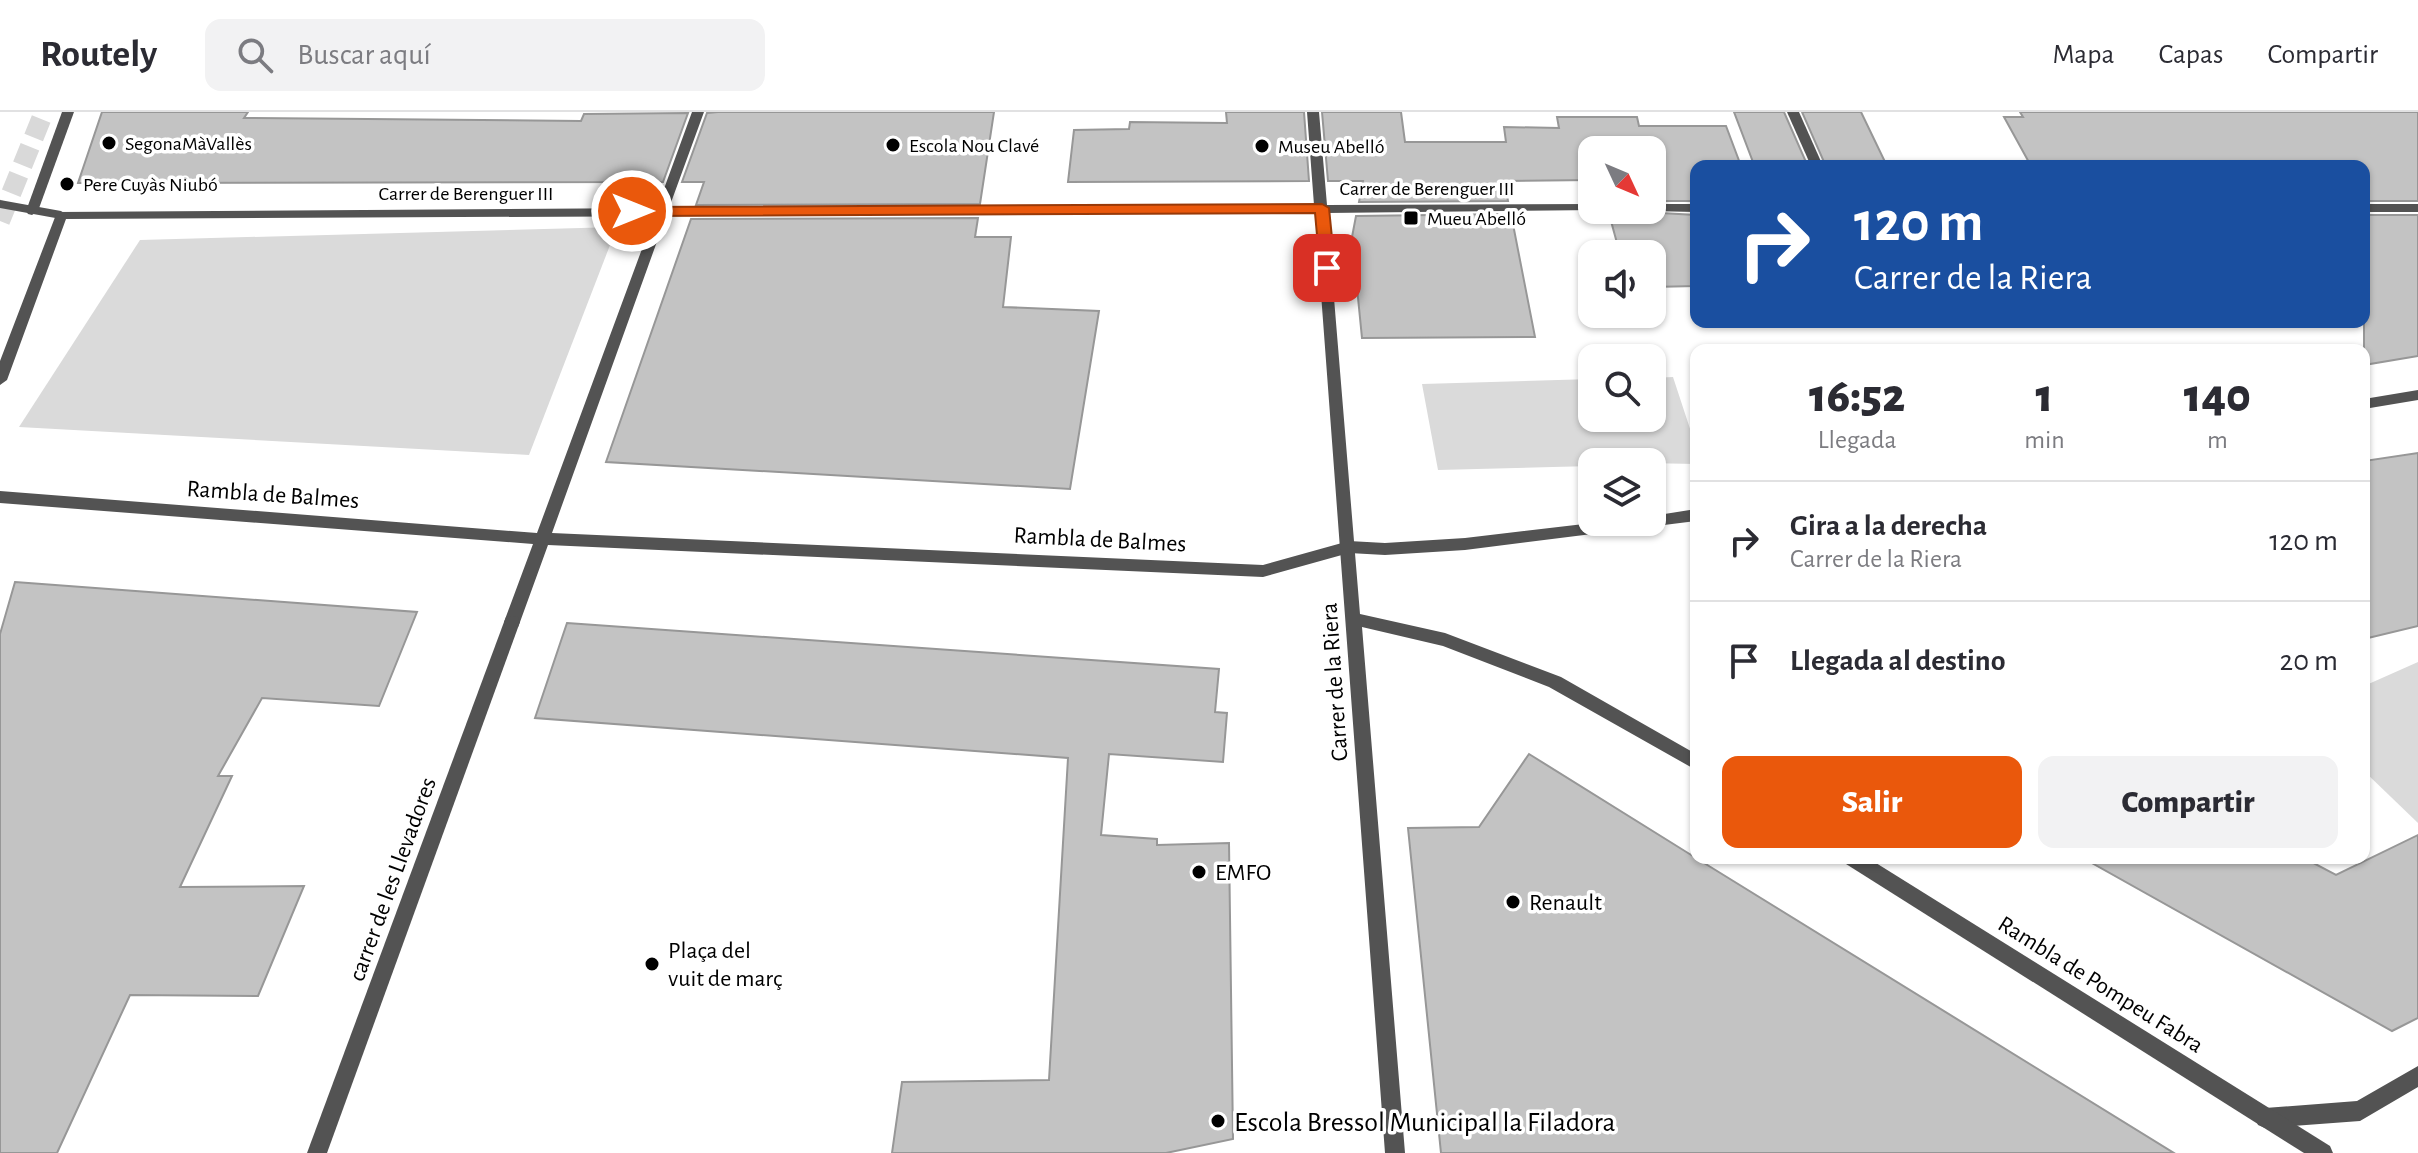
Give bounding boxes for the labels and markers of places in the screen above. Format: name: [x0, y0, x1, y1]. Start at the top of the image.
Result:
marker: SegonaMàVallès: [100, 134, 118, 152]
place label: SegonaMàVallès: [125, 134, 252, 154]
marker: Escola Nou Clavé: [884, 136, 902, 154]
place label: Escola Nou Clavé: [909, 136, 1039, 156]
marker: Museu Abelló: [1253, 137, 1271, 155]
place label: Museu Abelló: [1278, 137, 1384, 157]
marker: Pere Cuyàs Niubó: [58, 175, 76, 193]
place label: Pere Cuyàs Niubó: [83, 175, 218, 195]
marker: Mueu Abelló: [1402, 209, 1420, 227]
place label: Mueu Abelló: [1427, 209, 1526, 229]
pin: [1293, 234, 1361, 302]
place label: EMFO: [1215, 861, 1271, 885]
marker: EMFO: [1190, 863, 1208, 881]
place label: Renault: [1529, 891, 1602, 915]
marker: Renault: [1504, 893, 1522, 911]
place label: Plaça del vuit de març: [668, 939, 782, 991]
marker: Plaça del vuit de març: [643, 955, 661, 973]
place label: Escola Bressol Municipal la Filadora: [1234, 1109, 1616, 1137]
marker: Escola Bressol Municipal la Filadora: [1209, 1112, 1227, 1130]

